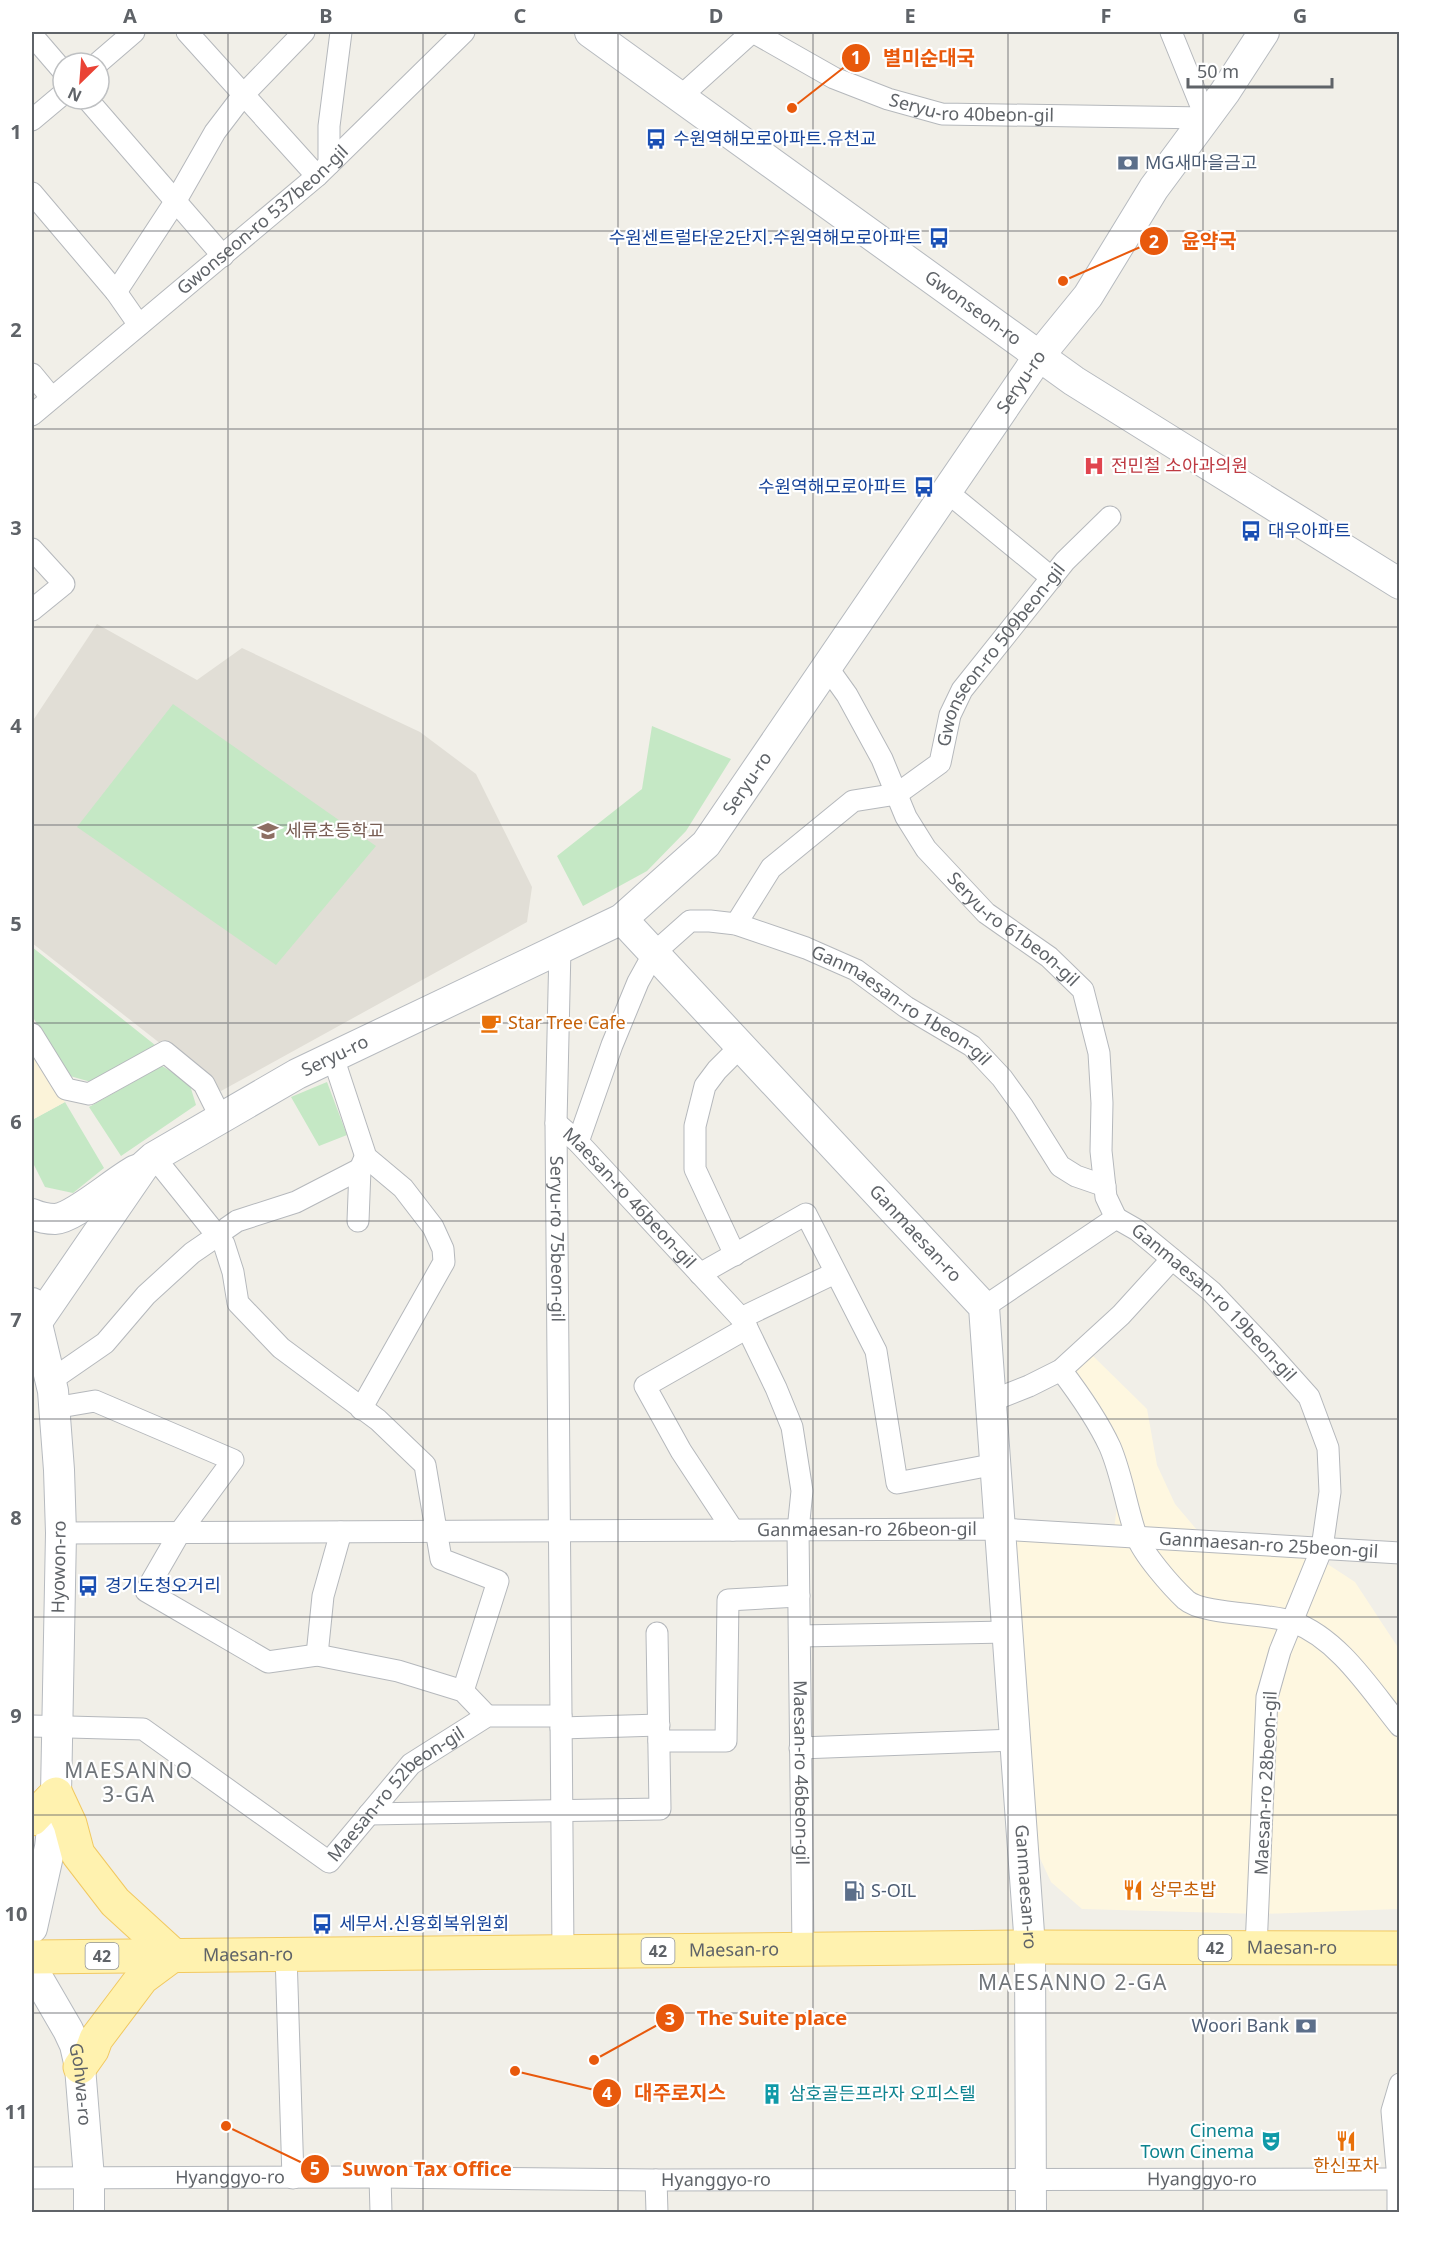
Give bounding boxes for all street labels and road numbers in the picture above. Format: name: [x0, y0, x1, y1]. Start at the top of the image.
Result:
street label: Seryu-ro 40beon-gil: [887, 87, 1054, 127]
street label: Gwonseon-ro 537beon-gil: [171, 139, 353, 300]
street label: Gwonseon-ro: [920, 264, 1027, 350]
street label: Seryu-ro: [990, 345, 1051, 418]
street label: Gwonseon-ro 509beon-gil: [931, 557, 1070, 749]
street label: Seryu-ro: [716, 747, 777, 819]
street label: Seryu-ro 61beon-gil: [943, 866, 1085, 991]
street label: Ganmaesan-ro 1beon-gil: [808, 939, 997, 1070]
street label: Seryu-ro: [297, 1029, 372, 1081]
street label: Maesan-ro 46beon-gil: [558, 1121, 702, 1273]
street label: Seryu-ro 75beon-gil: [545, 1156, 571, 1322]
street label: Ganmaesan-ro: [865, 1179, 968, 1287]
street label: Ganmaesan-ro 19beon-gil: [1127, 1217, 1302, 1386]
street label: Ganmaesan-ro 26beon-gil: [757, 1516, 977, 1541]
street label: Hyowon-ro: [45, 1520, 71, 1614]
street label: Ganmaesan-ro 25beon-gil: [1158, 1526, 1379, 1563]
street label: Maesan-ro 46beon-gil: [789, 1680, 815, 1865]
street label: Maesan-ro 28beon-gil: [1248, 1690, 1282, 1876]
street label: Maesan-ro 52beon-gil: [321, 1720, 468, 1866]
street label: Ganmaesan-ro: [1010, 1824, 1043, 1950]
road number: 42: [1198, 1935, 1232, 1961]
street label: Maesan-ro: [1247, 1935, 1337, 1959]
street label: Maesan-ro: [689, 1937, 779, 1961]
road number: 42: [642, 1938, 674, 1964]
street label: Maesan-ro: [203, 1941, 293, 1966]
road number: 42: [86, 1943, 118, 1969]
street label: Gohwa-ro: [64, 2040, 98, 2126]
street label: Hyanggyo-ro: [175, 2164, 285, 2189]
street label: Hyanggyo-ro: [1147, 2166, 1257, 2190]
street label: Hyanggyo-ro: [661, 2167, 771, 2191]

